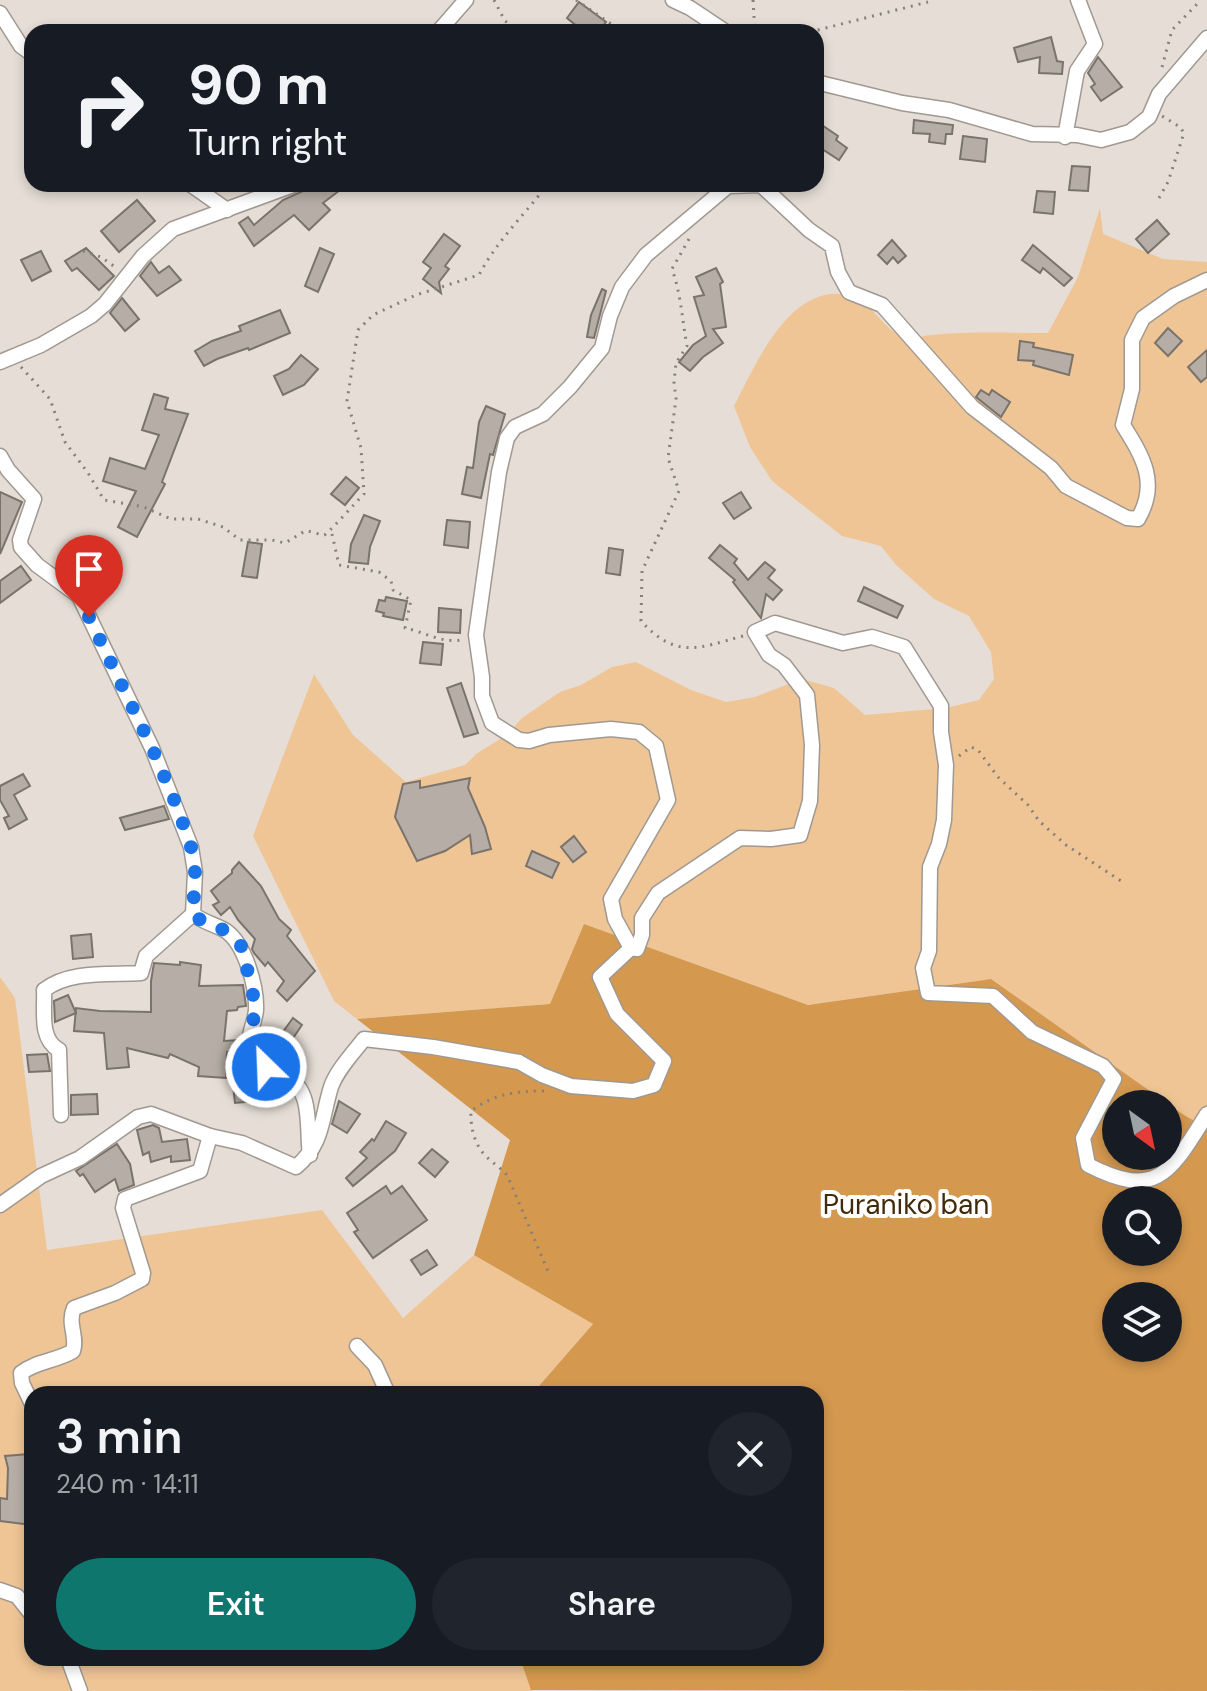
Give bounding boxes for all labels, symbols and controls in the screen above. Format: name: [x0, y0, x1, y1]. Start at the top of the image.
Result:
text: 90 m: [188, 48, 329, 121]
icon: right: [56, 56, 160, 160]
text: Turn right: [188, 119, 347, 166]
pin: [55, 535, 123, 617]
icon: arrive: [67, 547, 111, 591]
position arrow: [224, 1025, 308, 1109]
north arrow: [1102, 1090, 1182, 1170]
map controls: [1102, 1090, 1182, 1362]
park label: Puraniko ban: [823, 1186, 989, 1223]
button: search: [1102, 1186, 1182, 1266]
button: layers: [1102, 1282, 1182, 1362]
text: 3 min: [56, 1405, 183, 1468]
button: close: [708, 1412, 792, 1496]
text: 240 m · 14:11: [56, 1467, 199, 1501]
button: Exit: [56, 1558, 416, 1650]
button: Share: [432, 1558, 792, 1650]

